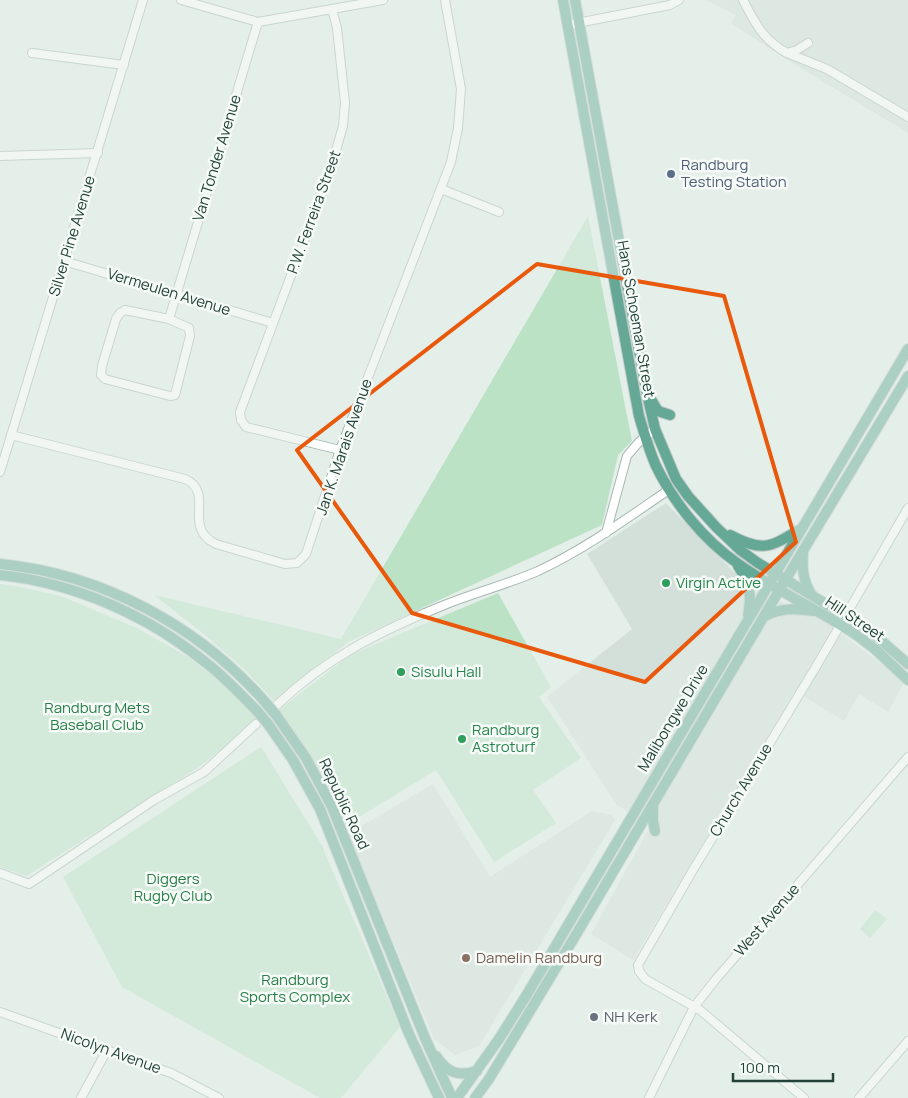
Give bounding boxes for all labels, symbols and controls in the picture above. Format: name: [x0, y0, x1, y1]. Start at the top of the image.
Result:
street label: Van Tonder Avenue: [187, 92, 246, 224]
street label: P.W. Ferreira Street: [281, 147, 346, 276]
place label: Randburg Testing Station: [681, 154, 787, 192]
marker: Randburg Testing Station: [665, 168, 677, 180]
street label: Silver Pine Avenue: [43, 173, 100, 299]
street label: Hans Schoeman Street: [612, 239, 661, 399]
street label: Vermeulen Avenue: [105, 263, 234, 320]
street label: Jan K. Marais Avenue: [310, 376, 377, 518]
place label: Virgin Active: [676, 572, 761, 593]
marker: Virgin Active: [660, 577, 672, 589]
street label: Hill Street: [821, 591, 889, 646]
street label: Malibongwe Drive: [632, 660, 713, 775]
place label: Sisulu Hall: [411, 661, 482, 682]
marker: Sisulu Hall: [395, 666, 407, 678]
park label: Randburg Mets Baseball Club: [44, 697, 150, 735]
place label: Randburg Astroturf: [472, 719, 539, 757]
marker: Randburg Astroturf: [456, 733, 468, 745]
street label: Church Avenue: [704, 739, 777, 840]
street label: Republic Road: [314, 755, 375, 853]
park label: Diggers Rugby Club: [134, 868, 212, 906]
street label: West Avenue: [729, 879, 804, 961]
place label: Damelin Randburg: [476, 947, 602, 968]
marker: Damelin Randburg: [460, 952, 472, 964]
park label: Randburg Sports Complex: [240, 969, 350, 1007]
place label: NH Kerk: [604, 1006, 658, 1027]
marker: NH Kerk: [588, 1011, 600, 1023]
street label: Nicolyn Avenue: [58, 1023, 164, 1078]
scale bar: [733, 1050, 833, 1082]
text: 100 m: [740, 1057, 780, 1078]

